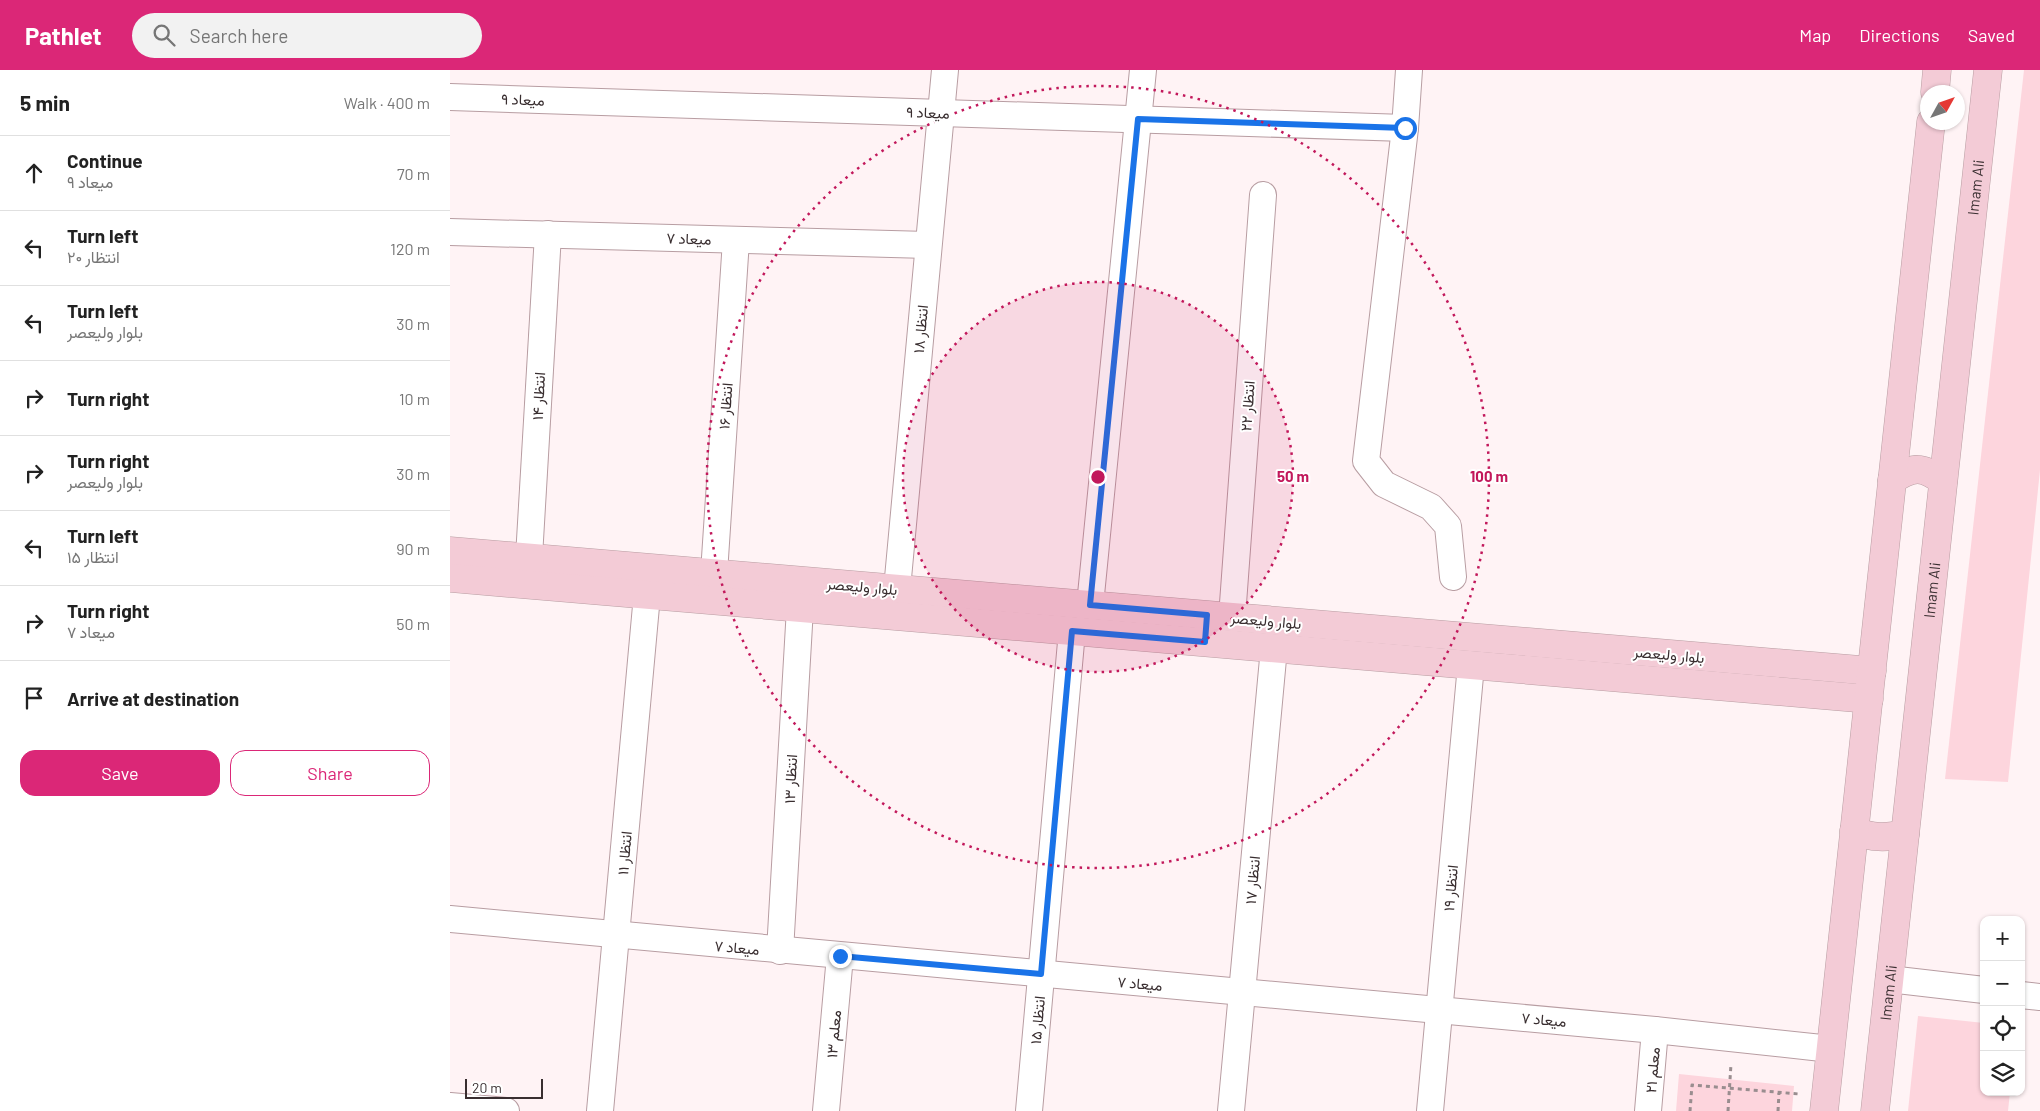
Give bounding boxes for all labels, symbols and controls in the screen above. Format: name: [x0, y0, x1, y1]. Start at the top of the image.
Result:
search box: [132, 13, 482, 58]
text: Pathlet: [25, 21, 102, 50]
icon: search: [150, 21, 178, 49]
text: Search here: [190, 24, 288, 47]
text: Map: [1799, 24, 1831, 46]
text: Directions: [1859, 24, 1940, 46]
text: Saved: [1968, 24, 2015, 46]
north arrow: [1920, 85, 1965, 130]
street label: میعاد ۹: [501, 89, 545, 110]
text: 5 min: [20, 90, 70, 115]
text: Walk · 400 m: [344, 93, 430, 112]
street label: میعاد ۹: [906, 102, 950, 123]
route start: [1394, 117, 1417, 140]
text: Continue: [67, 149, 143, 172]
icon: ahead: [20, 159, 48, 187]
street label: Imam Ali: [1963, 159, 1987, 216]
text: 70 m: [397, 164, 430, 183]
text: میعاد ۹: [67, 172, 113, 191]
text: Turn left: [67, 224, 138, 247]
street label: میعاد ۷: [666, 228, 712, 249]
icon: left: [20, 234, 48, 262]
text: 120 m: [390, 239, 430, 258]
text: انتظار ۲۰: [67, 247, 120, 266]
text: Turn left: [67, 299, 138, 322]
street label: انتظار ۱۸: [909, 304, 932, 354]
icon: left: [20, 309, 48, 337]
text: 30 m: [396, 314, 430, 333]
text: بلوار ولیعصر: [67, 322, 143, 341]
street label: انتظار ۱۴: [528, 371, 549, 421]
street label: انتظار ۲۲: [1236, 380, 1259, 432]
street label: انتظار ۱۶: [714, 382, 737, 430]
icon: right: [20, 384, 48, 412]
text: Turn right: [67, 387, 149, 410]
text: 10 m: [399, 389, 430, 408]
text: Turn right: [67, 449, 149, 472]
icon: right: [20, 459, 48, 487]
text: 30 m: [396, 464, 430, 483]
text: 50 m: [1277, 467, 1309, 485]
text: 100 m: [1470, 467, 1508, 485]
centre of rings: [1089, 468, 1107, 486]
text: بلوار ولیعصر: [67, 472, 143, 491]
text: Turn left: [67, 524, 138, 547]
icon: left: [20, 534, 48, 562]
text: 90 m: [396, 539, 430, 558]
text: انتظار ۱۵: [67, 547, 119, 566]
street label: Imam Ali: [1920, 561, 1944, 619]
street label: بلوار ولیعصر: [825, 574, 898, 599]
text: Turn right: [67, 599, 149, 622]
street label: بلوار ولیعصر: [1229, 608, 1302, 633]
icon: right: [20, 609, 48, 637]
text: 50 m: [396, 614, 430, 633]
text: میعاد ۷: [67, 622, 115, 641]
street label: بلوار ولیعصر: [1632, 642, 1705, 667]
icon: arrive: [20, 684, 48, 712]
text: Arrive at destination: [67, 687, 239, 710]
button: Save: [20, 750, 220, 796]
button: Share: [230, 750, 430, 796]
street label: انتظار ۱۳: [780, 754, 801, 804]
street label: انتظار ۱۱: [613, 830, 636, 876]
street label: انتظار ۱۷: [1241, 855, 1264, 905]
street label: انتظار ۱۹: [1439, 864, 1462, 912]
map controls: [1980, 916, 2025, 1096]
button: +: [1980, 916, 2025, 961]
street label: میعاد ۷: [714, 936, 760, 959]
route end: [829, 945, 852, 968]
button: −: [1980, 961, 2025, 1006]
street label: Imam Ali: [1876, 964, 1900, 1021]
street label: میعاد ۷: [1117, 972, 1163, 995]
street label: انتظار ۱۵: [1026, 995, 1049, 1045]
button: locate: [1980, 1006, 2025, 1051]
street label: میعاد ۷: [1521, 1008, 1567, 1031]
street label: معلم ۱۳: [822, 1009, 846, 1059]
street label: معلم ۲۱: [1641, 1046, 1665, 1094]
button: layers: [1980, 1051, 2025, 1096]
scale bar: [465, 1076, 542, 1099]
text: 20 m: [472, 1079, 502, 1096]

